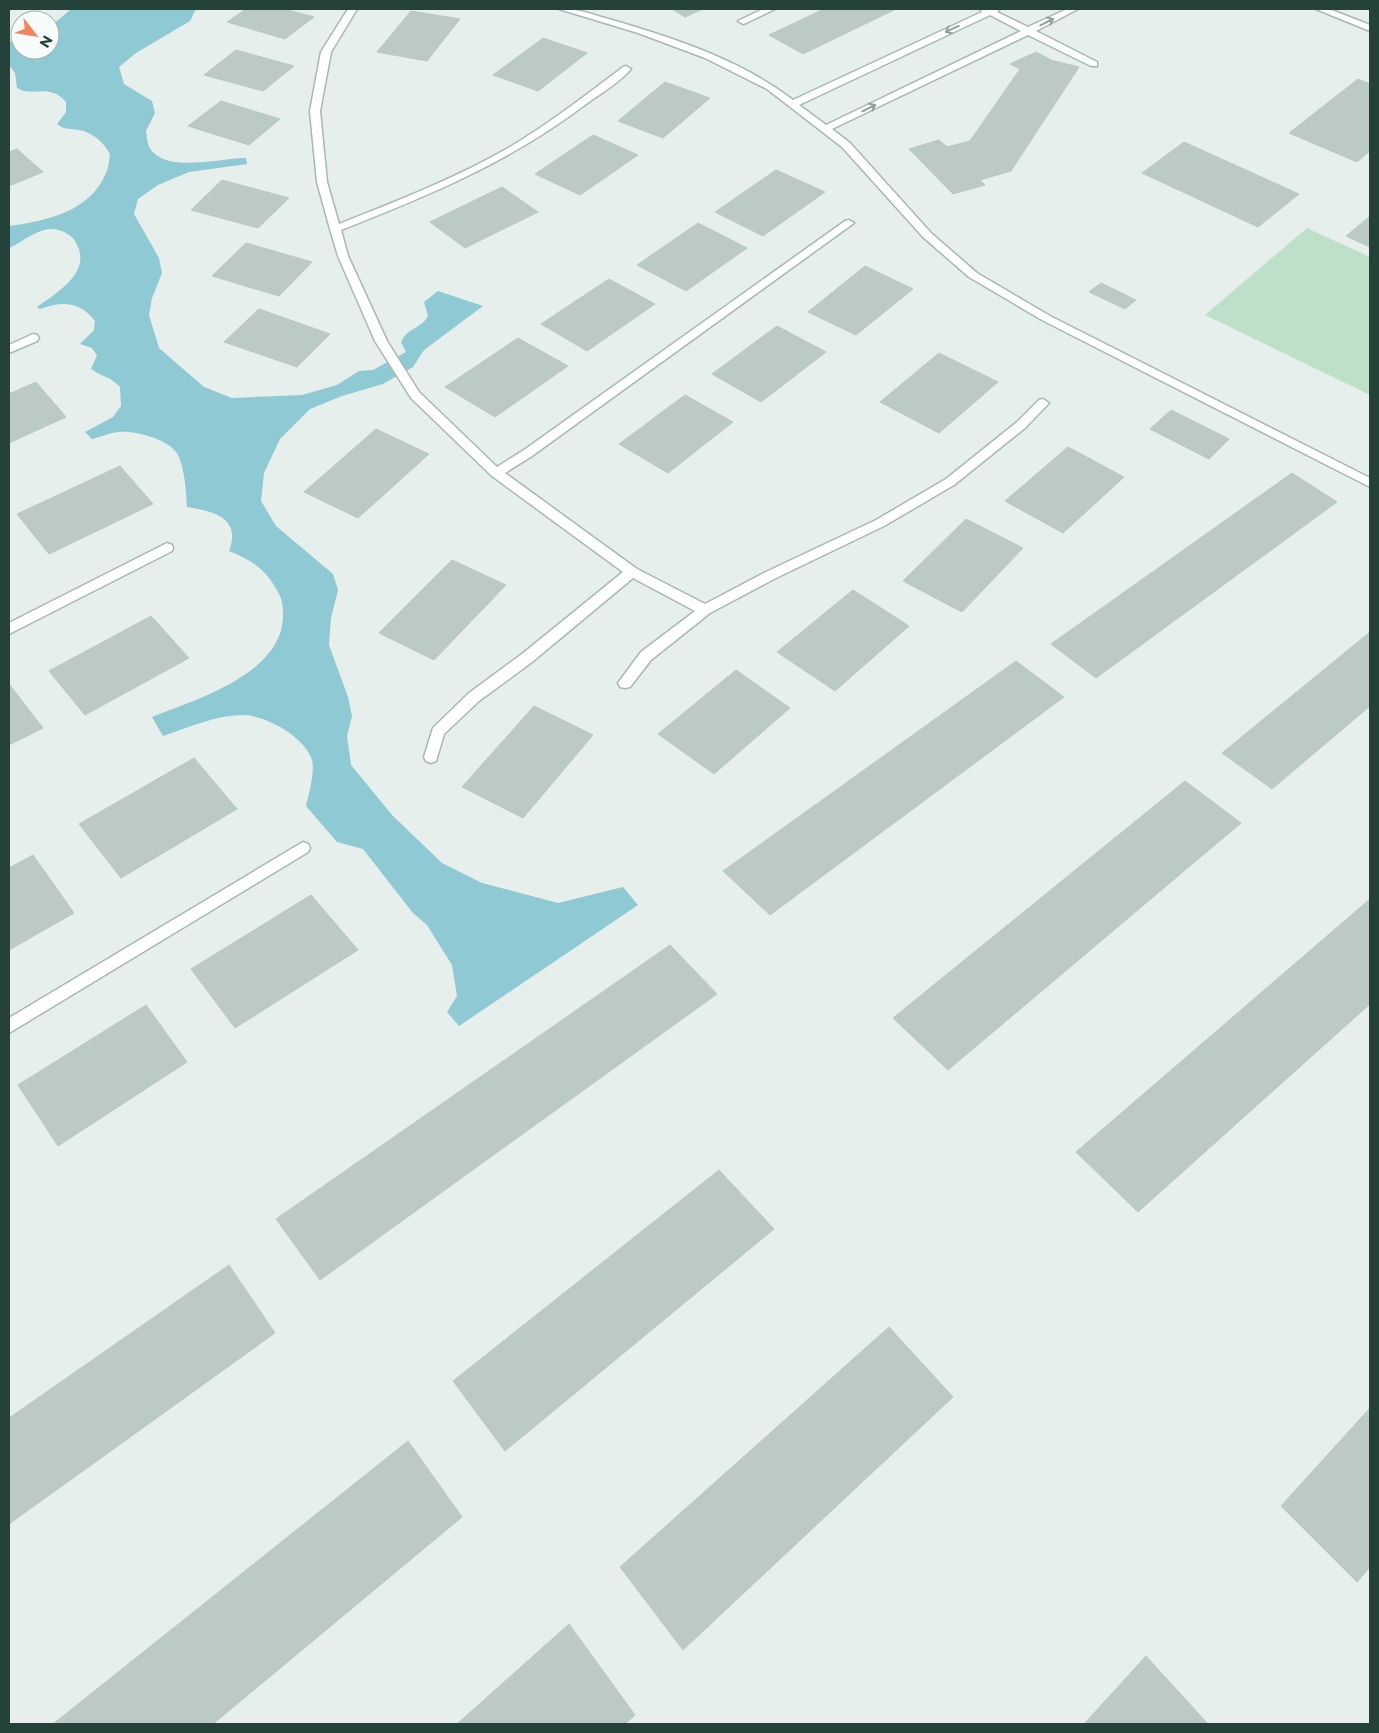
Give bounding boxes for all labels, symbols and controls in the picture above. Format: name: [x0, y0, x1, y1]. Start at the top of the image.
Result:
north arrow: [10, 10, 60, 60]
one-way arrow: [1039, 17, 1054, 26]
one-way arrow: [945, 25, 960, 35]
text: N: [36, 32, 57, 51]
one-way arrow: [861, 103, 876, 112]

